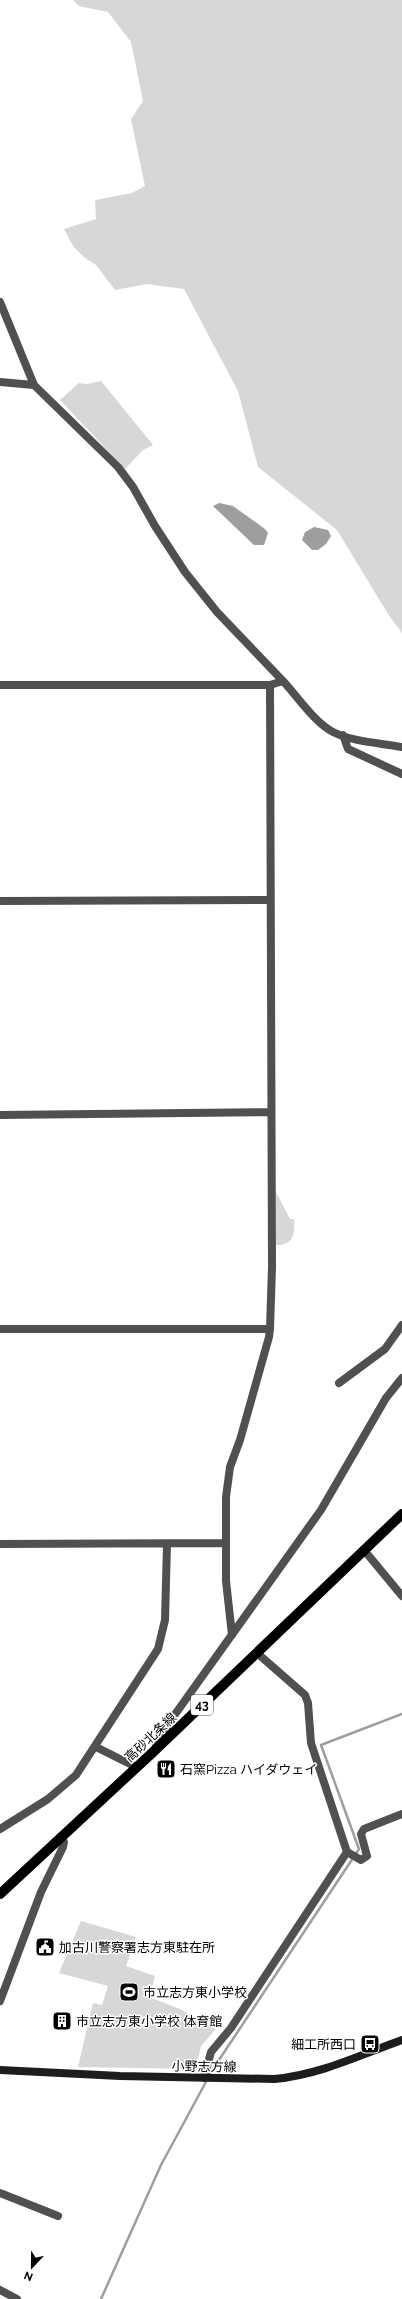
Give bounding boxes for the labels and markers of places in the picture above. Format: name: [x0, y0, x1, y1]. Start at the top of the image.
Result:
restaurant icon: 石窯Pizza ハイダウェイ: [155, 1758, 177, 1780]
place label: 石窯Pizza ハイダウェイ: [180, 1762, 317, 1777]
public building icon: 加古川警察署志方東駐在所: [34, 1936, 56, 1958]
place label: 加古川警察署志方東駐在所: [59, 1940, 215, 1955]
sports icon: 市立志方東小学校: [118, 1981, 140, 2003]
place label: 市立志方東小学校: [143, 1985, 247, 2000]
building icon: 市立志方東小学校 体育館: [51, 2010, 73, 2032]
place label: 市立志方東小学校 体育館: [76, 2014, 222, 2029]
bus stop icon: 細工所西口: [359, 2033, 381, 2055]
place label: 細工所西口: [291, 2037, 356, 2052]

